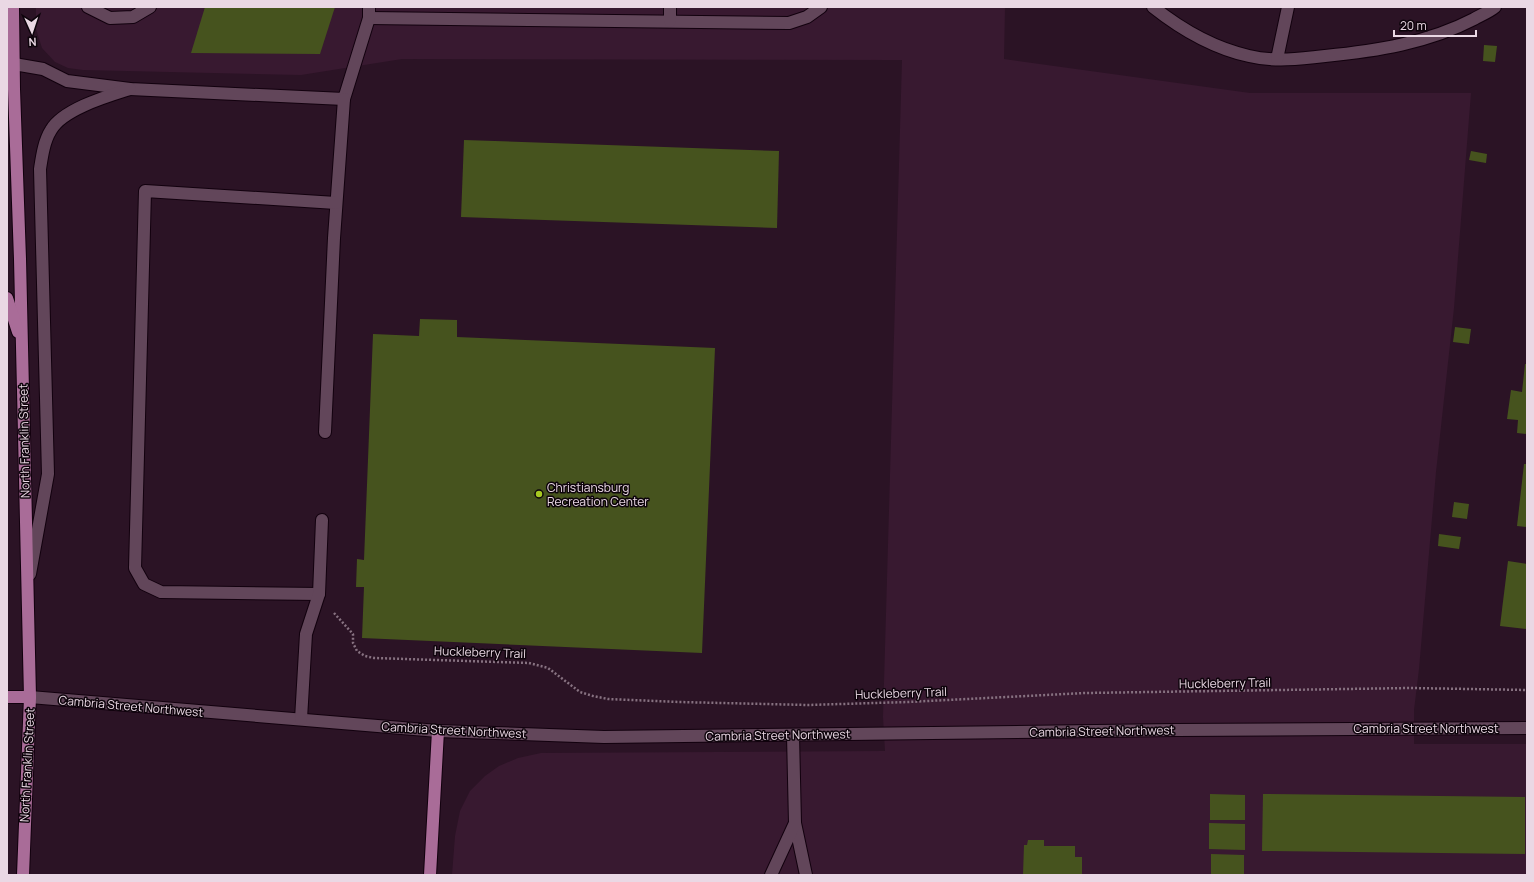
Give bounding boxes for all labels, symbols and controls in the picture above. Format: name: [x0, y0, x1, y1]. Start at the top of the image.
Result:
north arrow: [12, 12, 52, 52]
scale bar: [1394, 12, 1476, 38]
text: 20 m: [1400, 17, 1427, 34]
text: N: [28, 35, 37, 50]
street label: North Franklin Street: [15, 384, 33, 498]
place label: Christiansburg Recreation Center: [547, 479, 649, 510]
marker: Christiansburg Recreation Center: [534, 489, 544, 499]
street label: Huckleberry Trail: [434, 642, 526, 662]
street label: Huckleberry Trail: [1179, 674, 1271, 692]
street label: Huckleberry Trail: [855, 683, 947, 703]
street label: Cambria Street Northwest: [58, 691, 204, 721]
street label: North Franklin Street: [16, 707, 38, 822]
street label: Cambria Street Northwest: [381, 718, 527, 742]
street label: Cambria Street Northwest: [1353, 720, 1499, 737]
street label: Cambria Street Northwest: [1029, 721, 1175, 741]
street label: Cambria Street Northwest: [705, 725, 851, 745]

